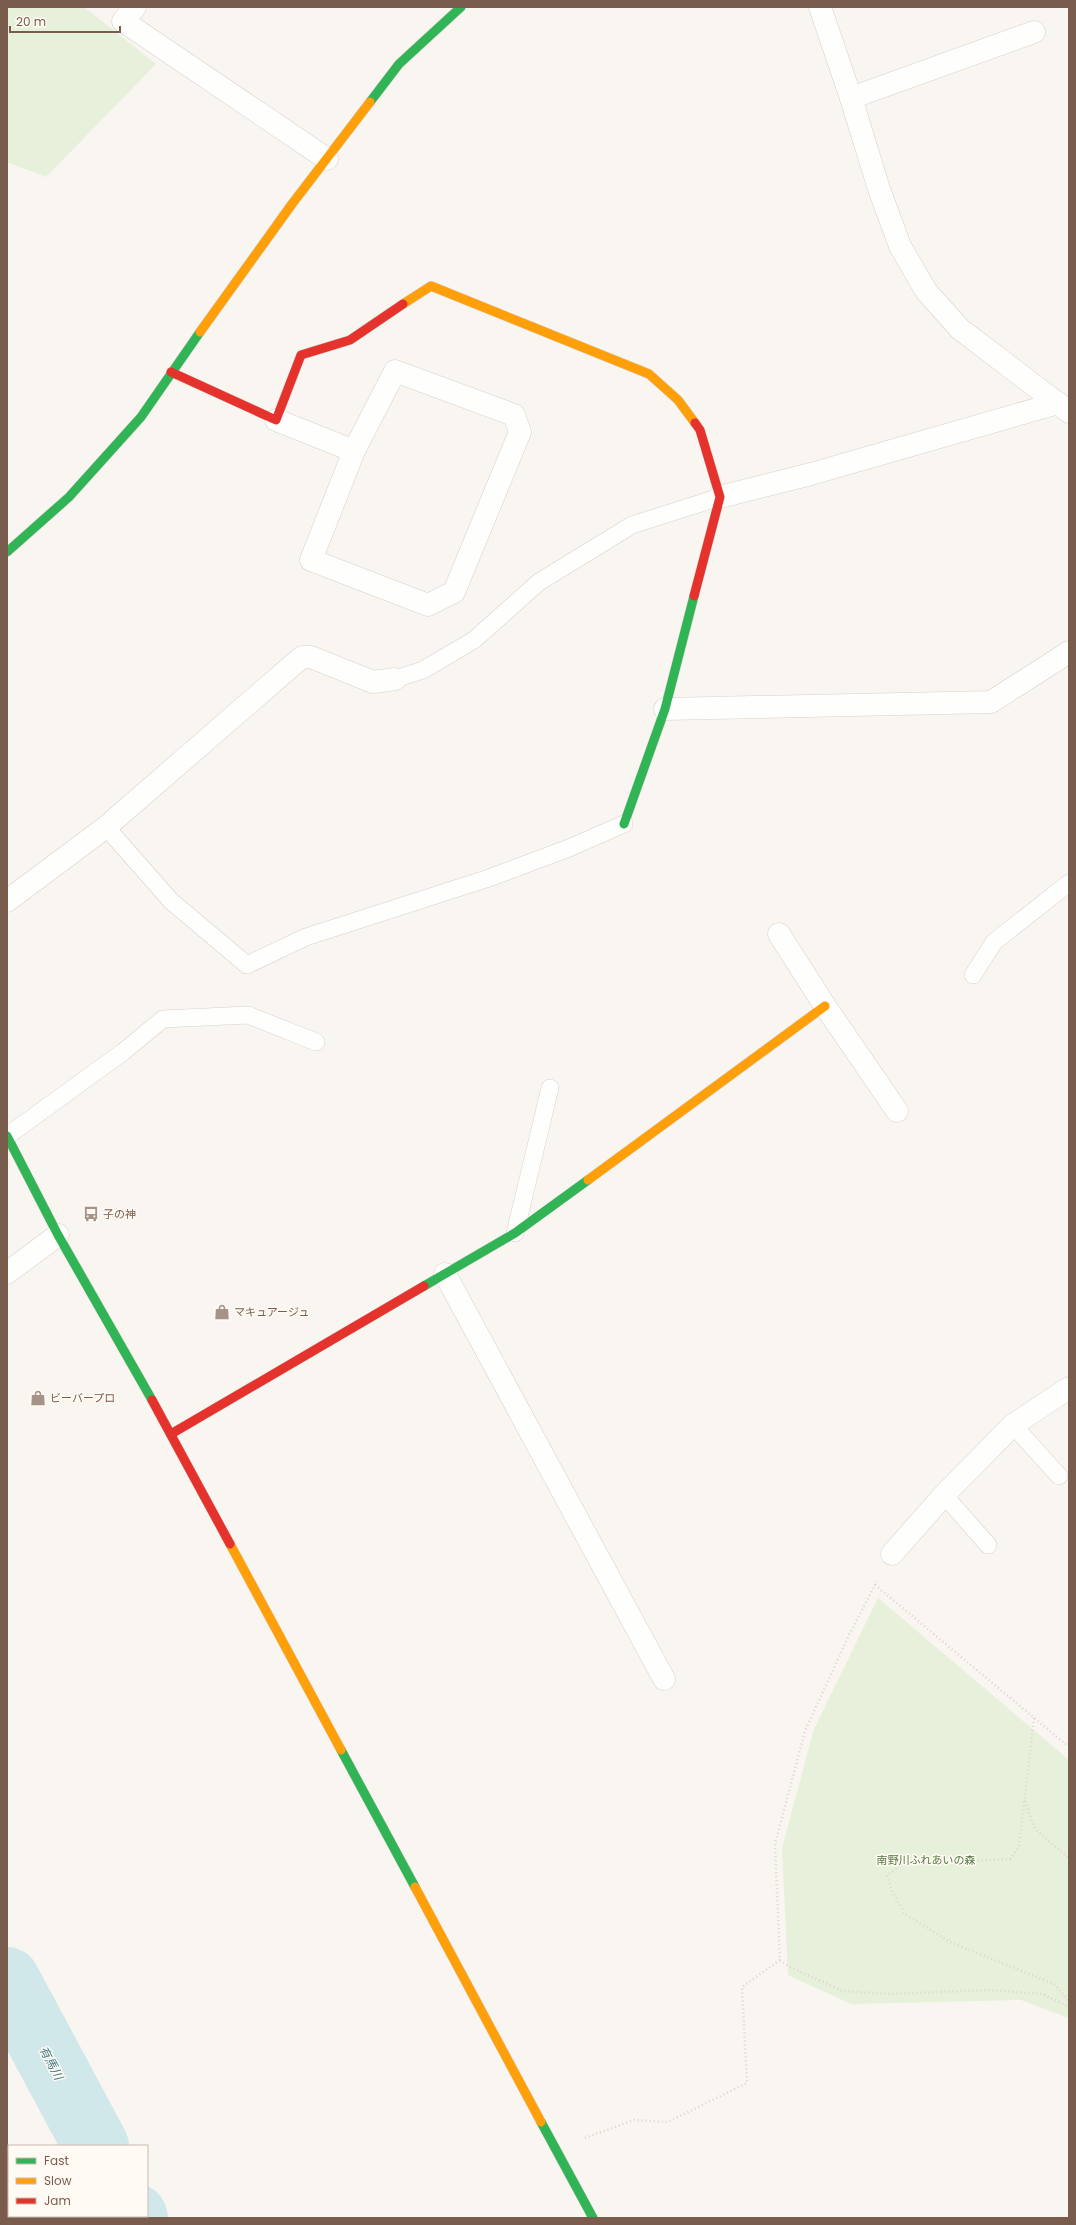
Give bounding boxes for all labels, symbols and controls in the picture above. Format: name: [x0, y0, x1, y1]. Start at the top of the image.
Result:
scale bar: [10, 8, 120, 34]
text: 20 m: [16, 13, 46, 30]
bus stop icon: 子の神: [82, 1205, 100, 1223]
place label: 子の神: [103, 1206, 136, 1222]
shop icon: マキュアージュ: [213, 1303, 231, 1321]
place label: マキュアージュ: [234, 1304, 309, 1320]
shop icon: ビーバープロ: [29, 1389, 47, 1407]
place label: ビーバープロ: [50, 1390, 115, 1406]
park label: 南野川ふれあいの森: [877, 1852, 976, 1868]
water label: 有馬川: [35, 2043, 68, 2084]
legend: [8, 2145, 148, 2217]
text: Fast: [44, 2152, 69, 2169]
text: Slow: [44, 2172, 72, 2189]
text: Jam: [44, 2192, 71, 2209]

